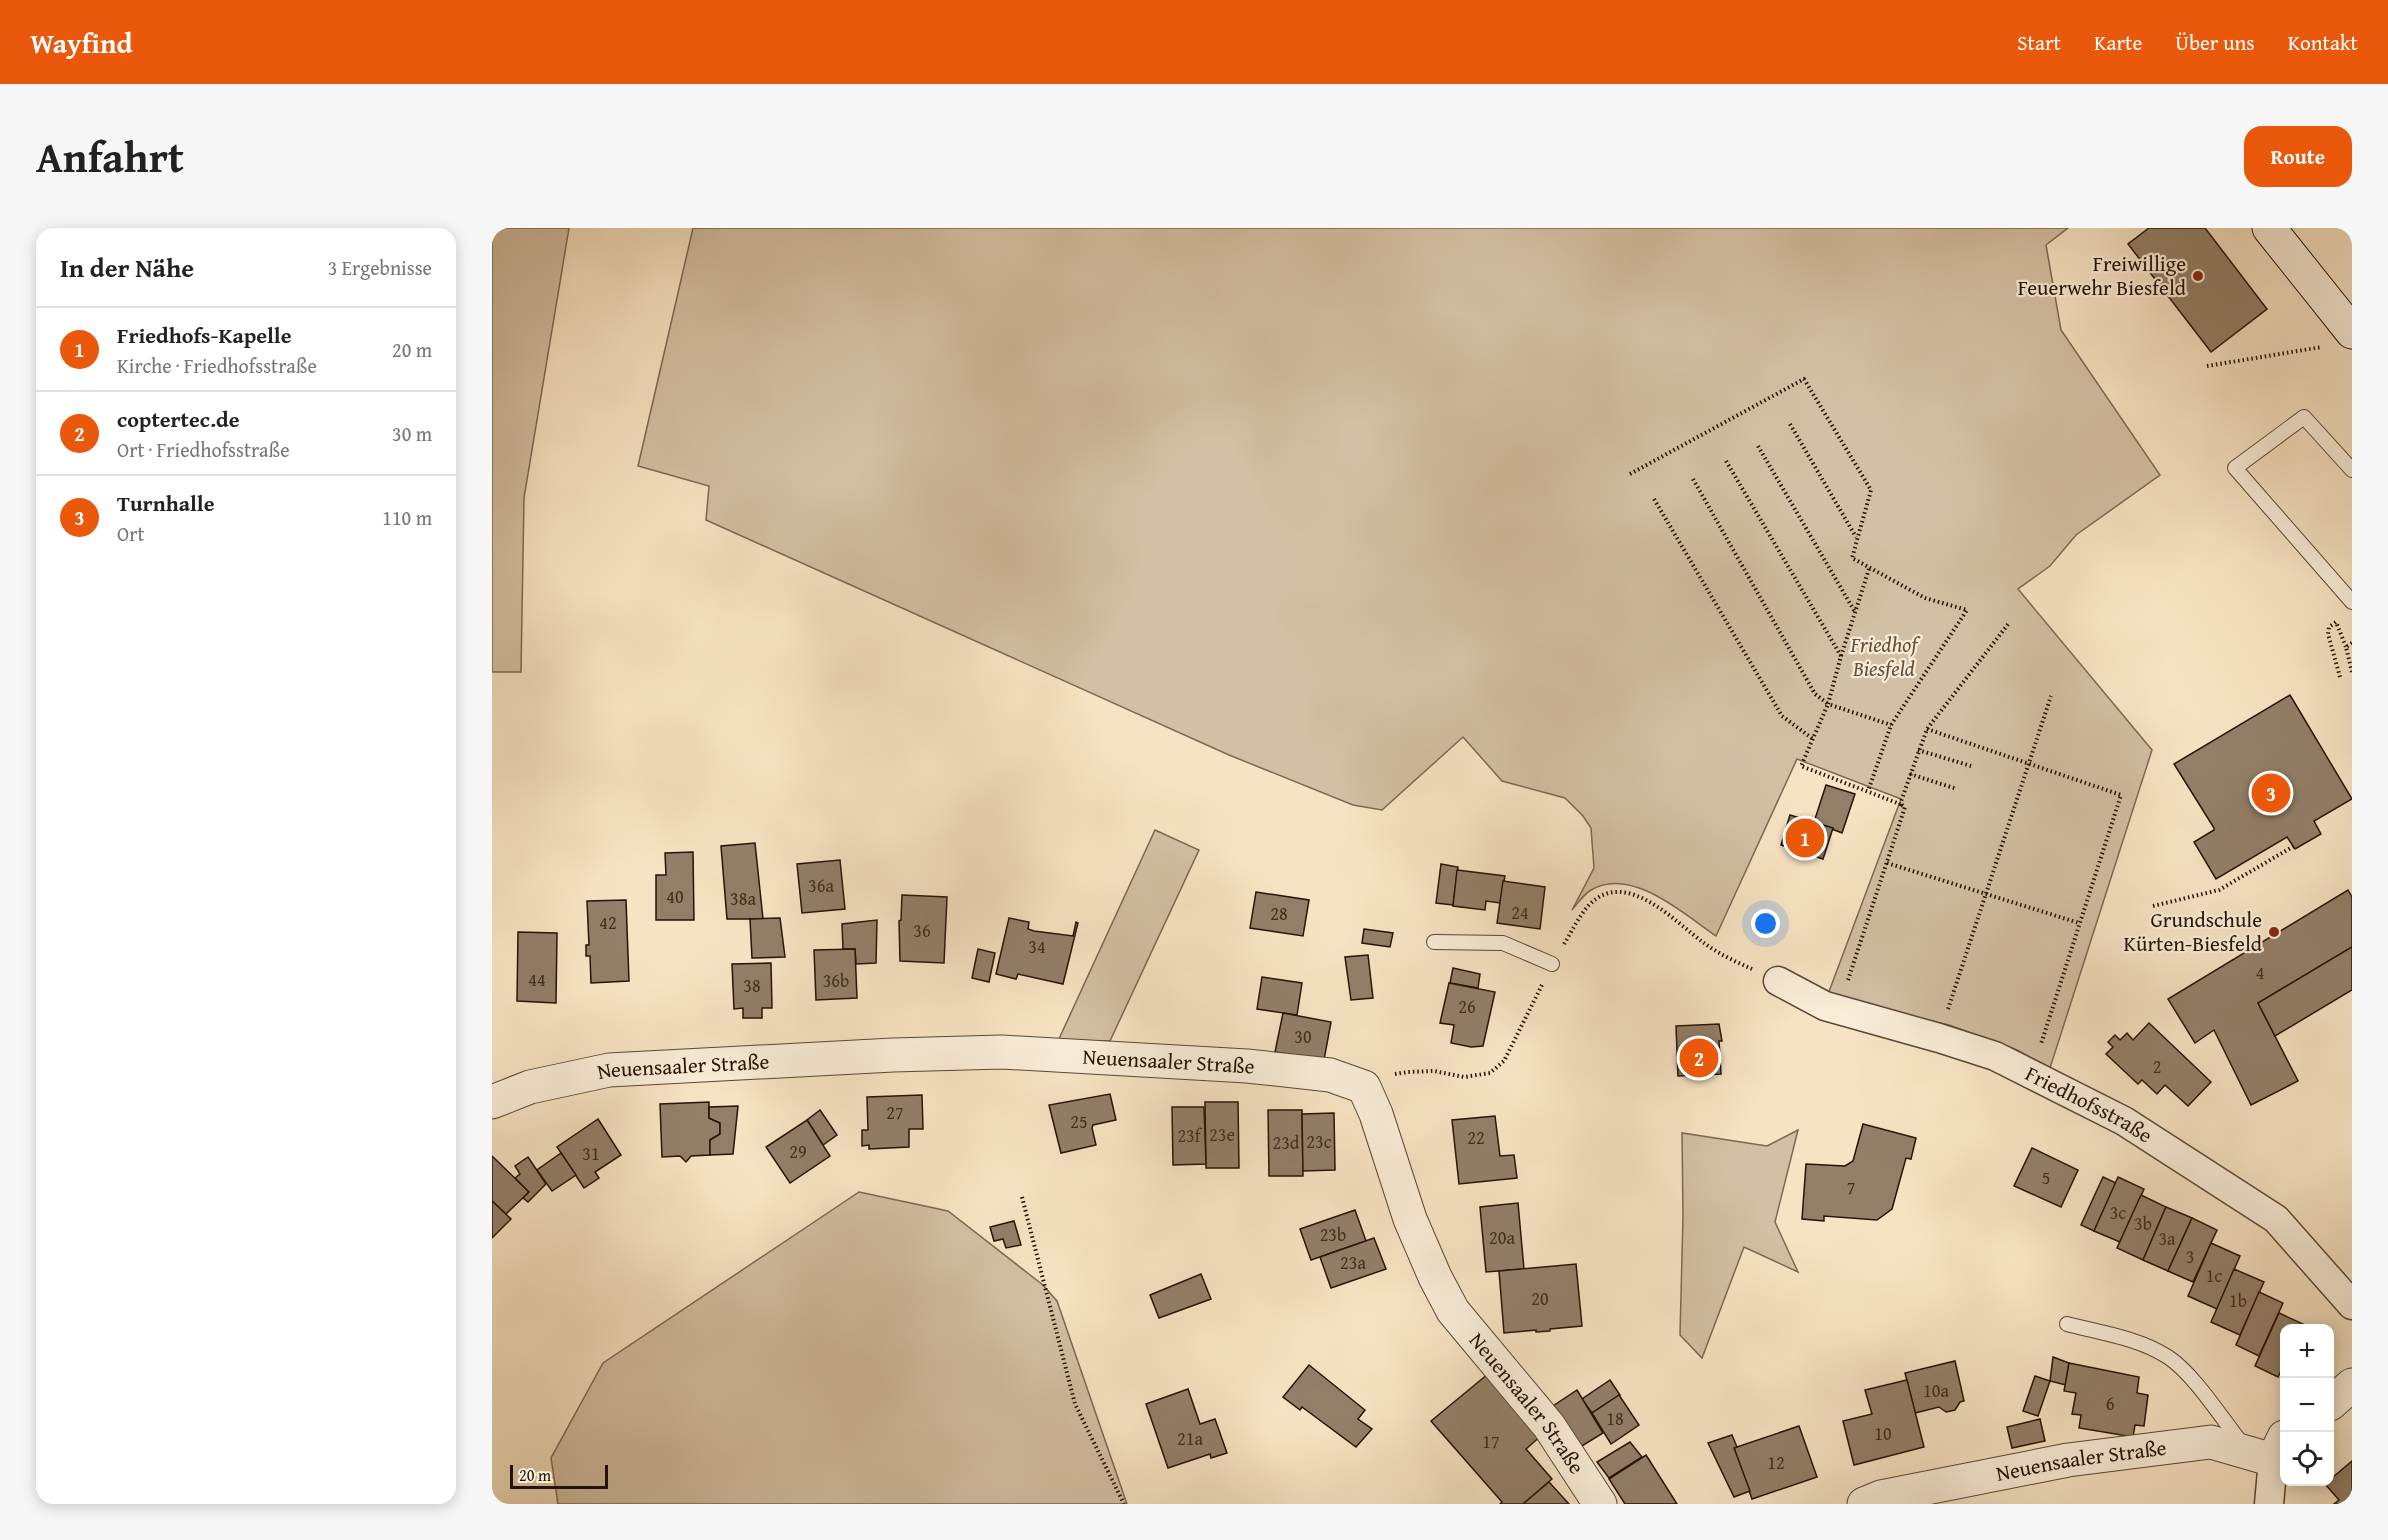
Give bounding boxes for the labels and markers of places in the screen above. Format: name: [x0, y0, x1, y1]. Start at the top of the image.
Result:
place label: Freiwillige Feuerwehr Biesfeld: [2018, 248, 2187, 303]
marker: Freiwillige Feuerwehr Biesfeld: [2191, 269, 2205, 283]
pin: 3: [2252, 770, 2290, 816]
pin: 1: [1786, 816, 1824, 860]
place label: Grundschule Kürten-Biesfeld: [2124, 904, 2263, 959]
marker: Grundschule Kürten-Biesfeld: [2267, 925, 2281, 939]
pin: 2: [1680, 1036, 1718, 1080]

